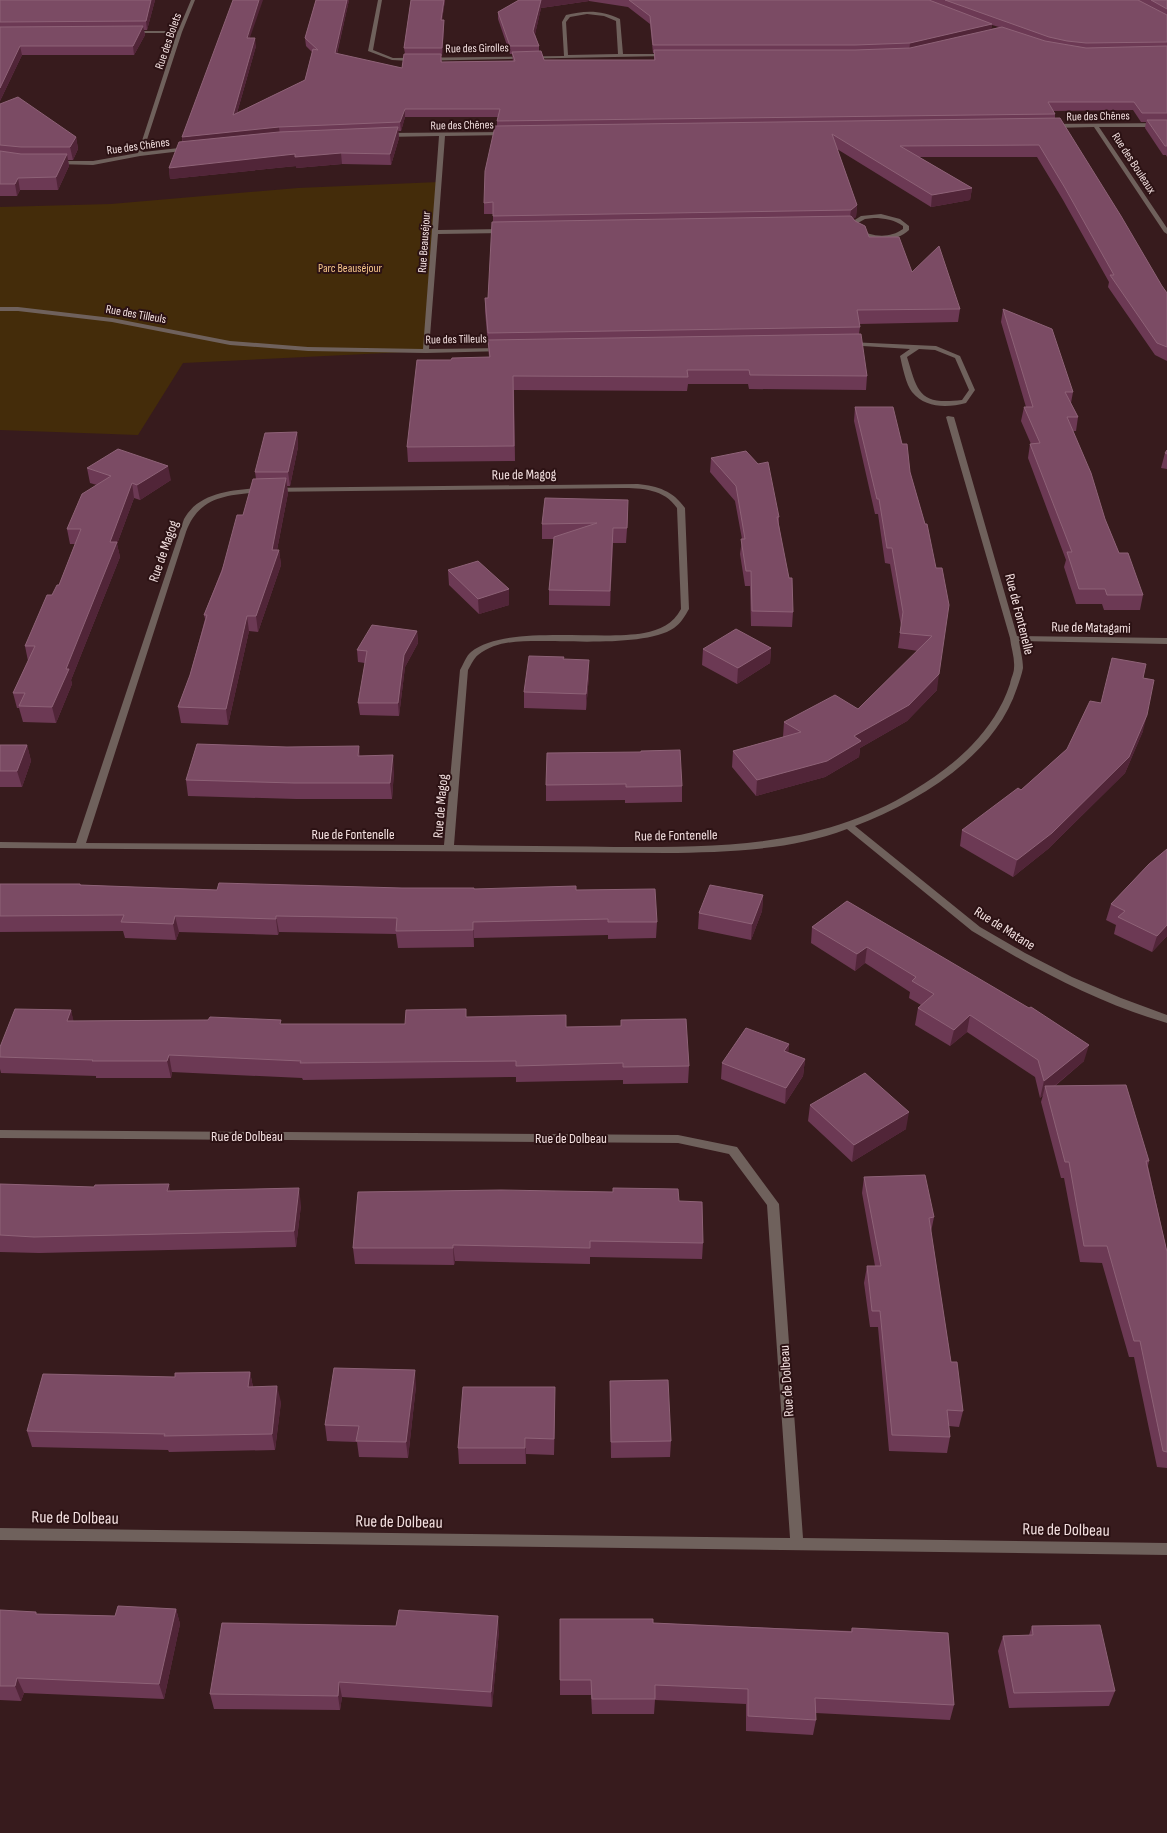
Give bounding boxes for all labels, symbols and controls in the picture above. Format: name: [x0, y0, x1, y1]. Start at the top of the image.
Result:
street label: Rue des Bolets: [152, 11, 185, 71]
street label: Rue des Girolles: [445, 40, 509, 57]
street label: Rue des Chênes: [1066, 108, 1130, 125]
street label: Rue des Chênes: [430, 117, 494, 134]
street label: Rue des Bouleaux: [1108, 130, 1159, 197]
street label: Rue des Chênes: [106, 135, 171, 158]
street label: Rue Beauséjour: [415, 210, 434, 273]
park label: Parc Beauséjour: [318, 261, 383, 276]
street label: Rue des Tilleuls: [104, 302, 167, 327]
street label: Rue des Tilleuls: [425, 331, 487, 348]
street label: Rue de Magog: [492, 465, 557, 484]
street label: Rue de Magog: [145, 518, 182, 584]
street label: Rue de Fontenelle: [1001, 572, 1038, 657]
street label: Rue de Matagami: [1051, 618, 1131, 637]
street label: Rue de Magog: [429, 773, 452, 839]
street label: Rue de Fontenelle: [311, 826, 395, 843]
street label: Rue de Fontenelle: [634, 826, 718, 845]
street label: Rue de Matane: [971, 903, 1038, 954]
street label: Rue de Dolbeau: [211, 1128, 283, 1145]
street label: Rue de Dolbeau: [535, 1130, 607, 1147]
street label: Rue de Dolbeau: [776, 1344, 797, 1417]
street label: Rue de Dolbeau: [31, 1507, 119, 1529]
street label: Rue de Dolbeau: [355, 1511, 443, 1533]
street label: Rue de Dolbeau: [1022, 1519, 1110, 1541]

